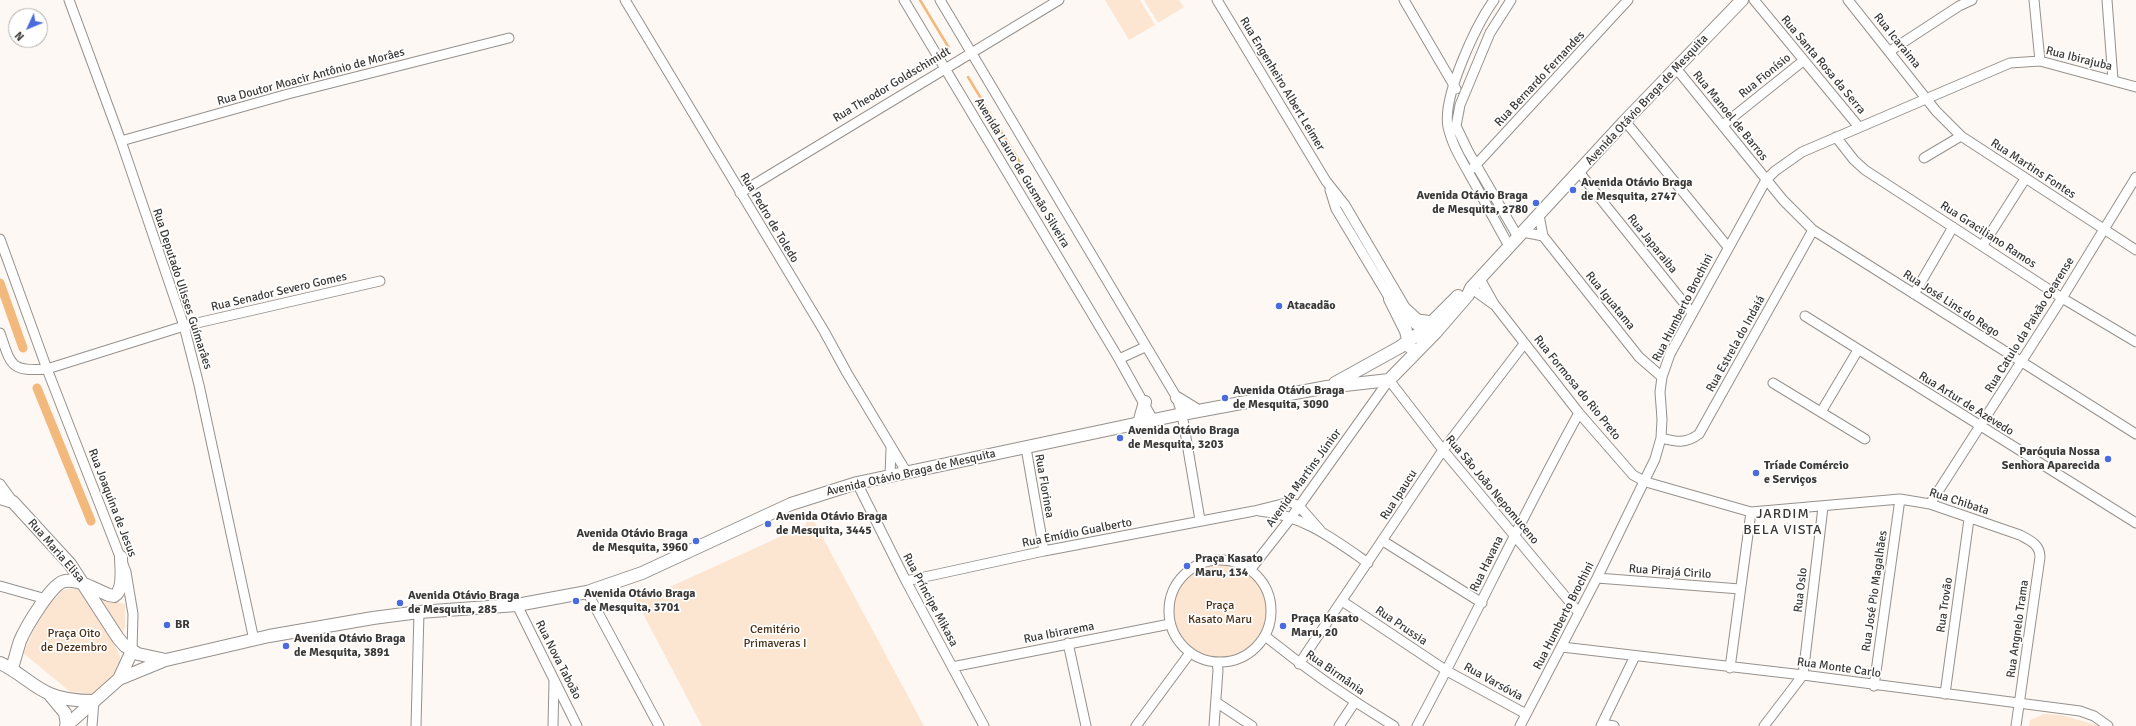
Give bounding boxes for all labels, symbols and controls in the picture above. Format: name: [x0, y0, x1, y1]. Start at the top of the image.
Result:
north arrow: [8, 8, 48, 48]
street label: Rua Icaraima: [1870, 10, 1924, 72]
street label: Rua Santa Rosa da Serra: [1778, 13, 1868, 117]
street label: Rua Engenheiro Albert Leimer: [1236, 15, 1328, 153]
street label: Rua Bernardo Fernandes: [1492, 28, 1588, 130]
text: N: [12, 29, 27, 43]
street label: Avenida Otávio Braga de Mesquita: [1583, 32, 1711, 168]
street label: Rua Theodor Goldschimidt: [831, 44, 953, 126]
street label: Rua Ibirajuba: [2044, 44, 2114, 74]
street label: Rua Doutor Moacir Antônio de Morâes: [216, 45, 406, 109]
street label: Rua Fionísio: [1736, 51, 1794, 101]
street label: Rua Manoel de Barros: [1689, 68, 1771, 164]
street label: Avenida Lauro de Gusmão Silveira: [971, 95, 1073, 251]
street label: Rua Martins Fontes: [1988, 136, 2078, 202]
street label: Rua Pedro de Toledo: [736, 170, 802, 266]
place label: Avenida Otávio Braga de Mesquita, 2747: [1581, 176, 1693, 204]
marker: Avenida Otávio Braga de Mesquita, 2747: [1568, 185, 1578, 195]
place label: Avenida Otávio Braga de Mesquita, 2780: [1416, 189, 1528, 217]
marker: Avenida Otávio Braga de Mesquita, 2780: [1531, 198, 1541, 208]
street label: Rua Graciliano Ramos: [1937, 199, 2039, 271]
street label: Rua Deputado Ulisses Guímarâes: [149, 207, 215, 371]
street label: Rua Japaraiba: [1624, 212, 1680, 276]
street label: Rua Humberto Brochini: [1650, 252, 1716, 364]
street label: Rua Catulo da Paixão Cearense: [1982, 255, 2078, 395]
street label: Rua José Lins do Rego: [1900, 267, 2002, 341]
street label: Rua Senador Severo Gomes: [210, 269, 348, 315]
street label: Rua Iguatama: [1582, 269, 1638, 333]
street label: Rua Estrela do Indaiá: [1704, 293, 1768, 395]
place label: Atacadão: [1287, 299, 1336, 313]
marker: Atacadão: [1274, 301, 1284, 311]
street label: Rua Formosa do Rio Preto: [1530, 333, 1624, 443]
street label: Rua Artur de Azevedo: [1916, 369, 2016, 439]
place label: Avenida Otávio Braga de Mesquita, 3090: [1233, 384, 1345, 412]
marker: Avenida Otávio Braga de Mesquita, 3090: [1220, 393, 1230, 403]
place label: Avenida Otávio Braga de Mesquita, 3203: [1128, 424, 1240, 452]
street label: Avenida Martins Júnior: [1263, 426, 1345, 530]
marker: Avenida Otávio Braga de Mesquita, 3203: [1115, 433, 1125, 443]
street label: Rua São João Nepomuceno: [1442, 433, 1542, 547]
place label: Paróquia Nossa Senhora Aparecida: [2002, 445, 2100, 473]
street label: Avenida Otávio Braga de Mesquita: [825, 446, 997, 500]
street label: Rua Joaquina de Jesus: [85, 447, 139, 559]
street label: Rua Florinea: [1031, 453, 1057, 519]
marker: Paróquia Nossa Senhora Aparecida: [2103, 454, 2113, 464]
place label: Tríade Comércio e Serviços: [1764, 459, 1849, 487]
street label: Rua Ipaucu: [1377, 467, 1421, 523]
marker: Tríade Comércio e Serviços: [1751, 468, 1761, 478]
street label: Rua Chibata: [1927, 486, 1991, 518]
district label: JARDIM BELA VISTA: [1743, 506, 1823, 538]
place label: Avenida Otávio Braga de Mesquita, 3445: [776, 510, 888, 538]
street label: Rua Emídio Gualberto: [1021, 515, 1133, 551]
street label: Rua Maria Elisa: [25, 516, 87, 586]
marker: Avenida Otávio Braga de Mesquita, 3445: [763, 519, 773, 529]
place label: Avenida Otávio Braga de Mesquita, 3960: [576, 527, 688, 555]
street label: Rua José Pio Magalhães: [1859, 529, 1891, 653]
street label: Rua Havana: [1467, 534, 1507, 594]
marker: Avenida Otávio Braga de Mesquita, 3960: [691, 536, 701, 546]
street label: Rua Príncipe Mikasa: [899, 551, 961, 649]
place label: Praça Kasato Maru, 134: [1195, 552, 1263, 580]
street label: Rua Humberto Brochini: [1531, 560, 1597, 672]
marker: Praça Kasato Maru, 134: [1182, 561, 1192, 571]
street label: Rua Pirajá Cirilo: [1628, 562, 1712, 582]
street label: Rua Oslo: [1791, 567, 1811, 613]
street label: Rua Trovão: [1934, 576, 1956, 634]
street label: Rua Angnelo Trama: [2004, 579, 2032, 679]
place label: Avenida Otávio Braga de Mesquita, 3701: [584, 587, 696, 615]
place label: Avenida Otávio Braga de Mesquita, 285: [408, 589, 520, 617]
marker: Avenida Otávio Braga de Mesquita, 3701: [571, 596, 581, 606]
marker: Avenida Otávio Braga de Mesquita, 285: [395, 598, 405, 608]
park label: Praça Kasato Maru: [1188, 599, 1252, 627]
street label: Rua Prussia: [1372, 603, 1430, 649]
place label: Praça Kasato Maru, 20: [1291, 612, 1359, 640]
place label: BR: [175, 618, 190, 632]
street label: Rua Nova Taboão: [532, 618, 584, 702]
street label: Rua Ibirarema: [1022, 619, 1096, 647]
marker: BR: [162, 620, 172, 630]
marker: Praça Kasato Maru, 20: [1278, 621, 1288, 631]
park label: Cemitério Primaveras I: [743, 623, 807, 651]
park label: Praça Oito de Dezembro: [41, 627, 107, 655]
place label: Avenida Otávio Braga de Mesquita, 3891: [294, 632, 406, 660]
marker: Avenida Otávio Braga de Mesquita, 3891: [281, 641, 291, 651]
street label: Rua Birmânia: [1303, 647, 1367, 699]
street label: Rua Monte Carlo: [1796, 655, 1882, 681]
street label: Rua Varsóvia: [1461, 660, 1525, 704]

